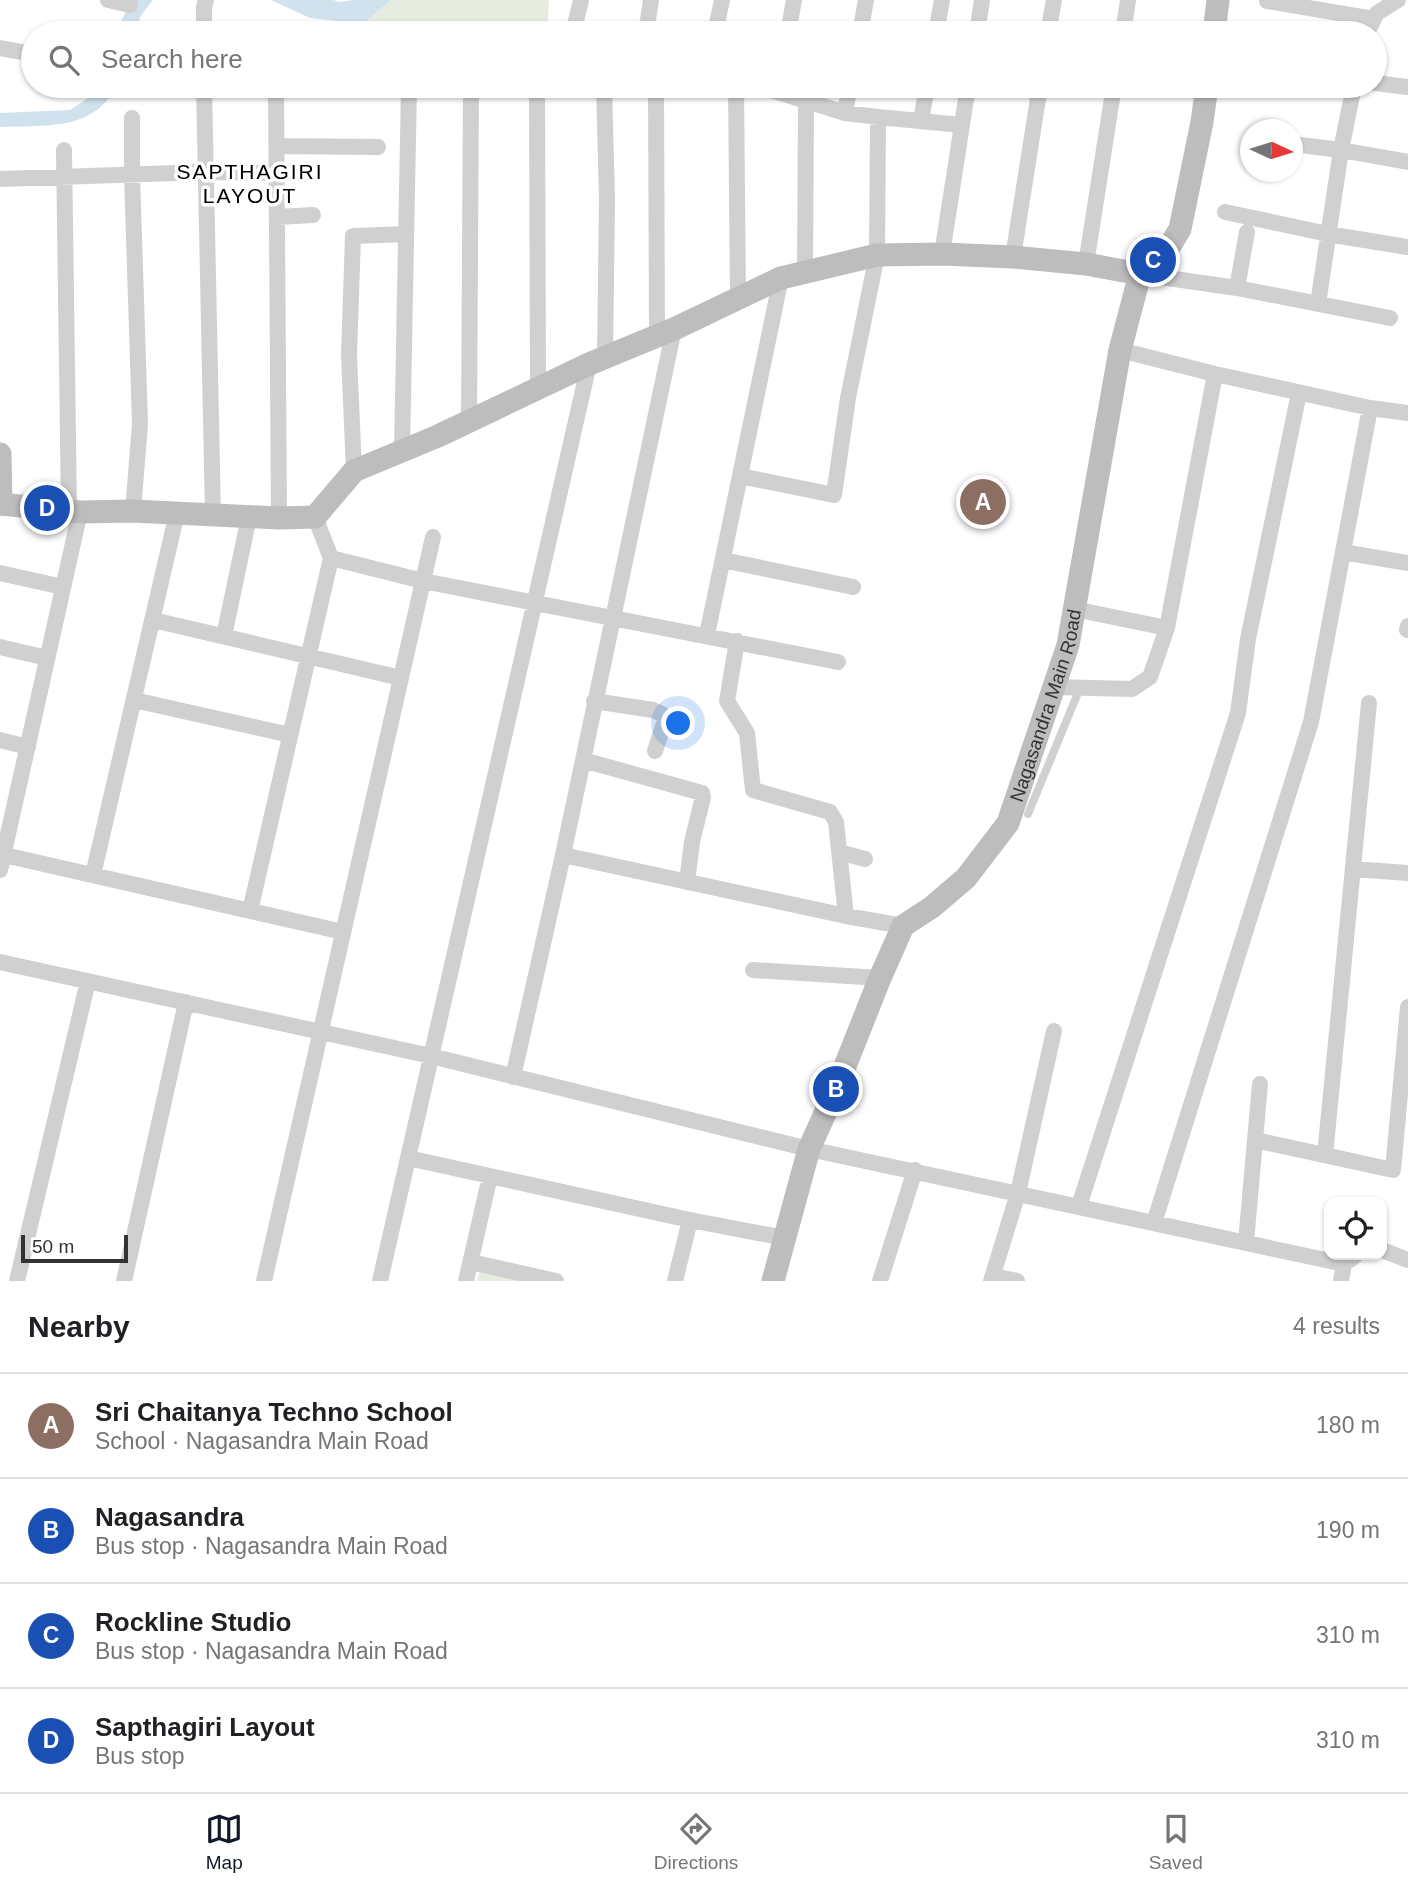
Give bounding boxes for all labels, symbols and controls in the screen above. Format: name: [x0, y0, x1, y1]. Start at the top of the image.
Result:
search box: [21, 21, 1387, 98]
icon: search: [45, 41, 83, 79]
text: Search here: [101, 44, 243, 74]
north arrow: [1240, 119, 1303, 182]
district label: SAPTHAGIRI LAYOUT: [176, 160, 324, 207]
pin: C: [1130, 234, 1176, 286]
pin: A: [960, 476, 1006, 528]
pin: D: [24, 482, 70, 534]
street label: Nagasandra Main Road: [1005, 608, 1085, 804]
your location: [661, 706, 695, 740]
pin: B: [813, 1063, 859, 1115]
map controls: [1324, 1197, 1387, 1260]
button: locate: [1324, 1197, 1387, 1260]
scale bar: [21, 1232, 128, 1264]
text: 50 m: [32, 1236, 74, 1257]
text: Nearby: [28, 1310, 130, 1343]
text: 4 results: [1293, 1313, 1380, 1339]
text: Sri Chaitanya Techno School: [95, 1397, 453, 1427]
text: A: [43, 1412, 59, 1438]
text: 180 m: [1316, 1412, 1380, 1438]
text: School · Nagasandra Main Road: [95, 1428, 429, 1454]
text: Nagasandra: [95, 1502, 244, 1532]
text: B: [43, 1517, 59, 1543]
text: 190 m: [1316, 1517, 1380, 1543]
text: Bus stop · Nagasandra Main Road: [95, 1533, 448, 1559]
text: Rockline Studio: [95, 1607, 291, 1637]
text: C: [43, 1622, 59, 1648]
text: 310 m: [1316, 1622, 1380, 1648]
text: Bus stop · Nagasandra Main Road: [95, 1638, 448, 1664]
text: Sapthagiri Layout: [95, 1712, 315, 1742]
text: D: [43, 1727, 59, 1753]
text: 310 m: [1316, 1727, 1380, 1753]
text: Bus stop: [95, 1743, 185, 1769]
tab: Map: [205, 1810, 243, 1874]
tab: Directions: [654, 1810, 738, 1874]
tab: Saved: [1149, 1810, 1203, 1874]

